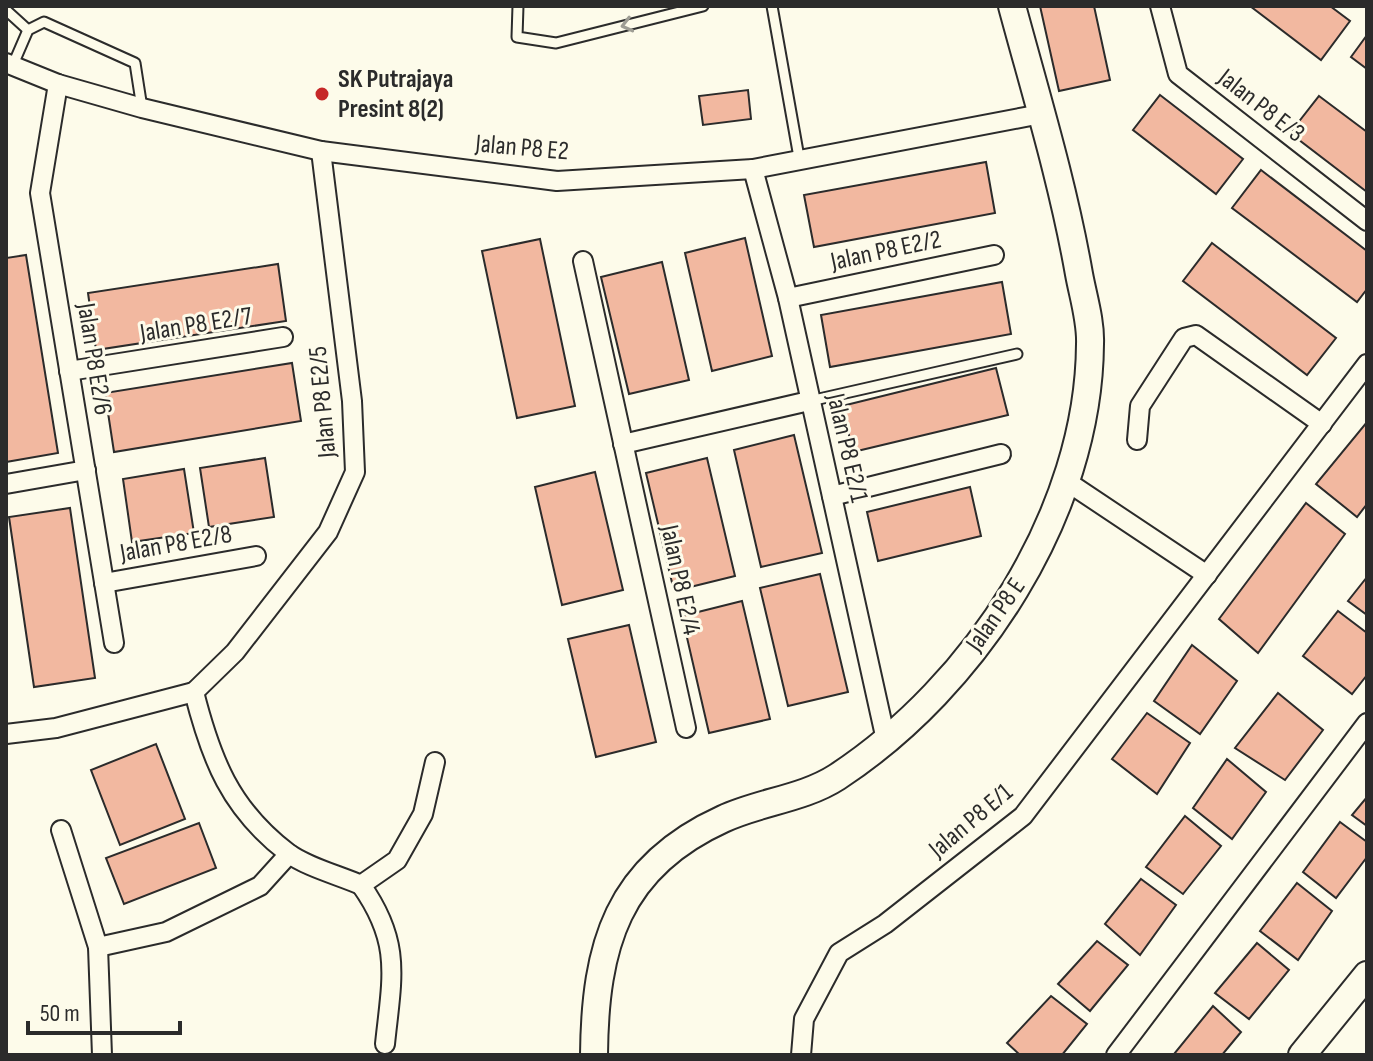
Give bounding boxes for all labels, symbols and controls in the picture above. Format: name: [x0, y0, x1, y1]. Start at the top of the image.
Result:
one-way arrow: [620, 16, 634, 33]
street label: Jalan P8 E/3: [1211, 62, 1310, 149]
place label: SK Putrajaya Presint 8(2): [338, 64, 453, 125]
marker: SK Putrajaya Presint 8(2): [313, 85, 331, 103]
street label: Jalan P8 E2: [473, 128, 570, 168]
street label: Jalan P8 E2/2: [827, 224, 944, 278]
street label: Jalan P8 E2/6: [70, 300, 118, 417]
street label: Jalan P8 E2/7: [137, 301, 255, 349]
street label: Jalan P8 E2/5: [303, 345, 343, 460]
street label: Jalan P8 E2/1: [819, 390, 875, 505]
street label: Jalan P8 E2/8: [117, 519, 234, 569]
street label: Jalan P8 E2/4: [653, 521, 707, 638]
street label: Jalan P8 E: [959, 572, 1032, 659]
street label: Jalan P8 E/1: [922, 777, 1019, 865]
scale bar: [28, 985, 180, 1035]
text: 50 m: [40, 999, 80, 1028]

